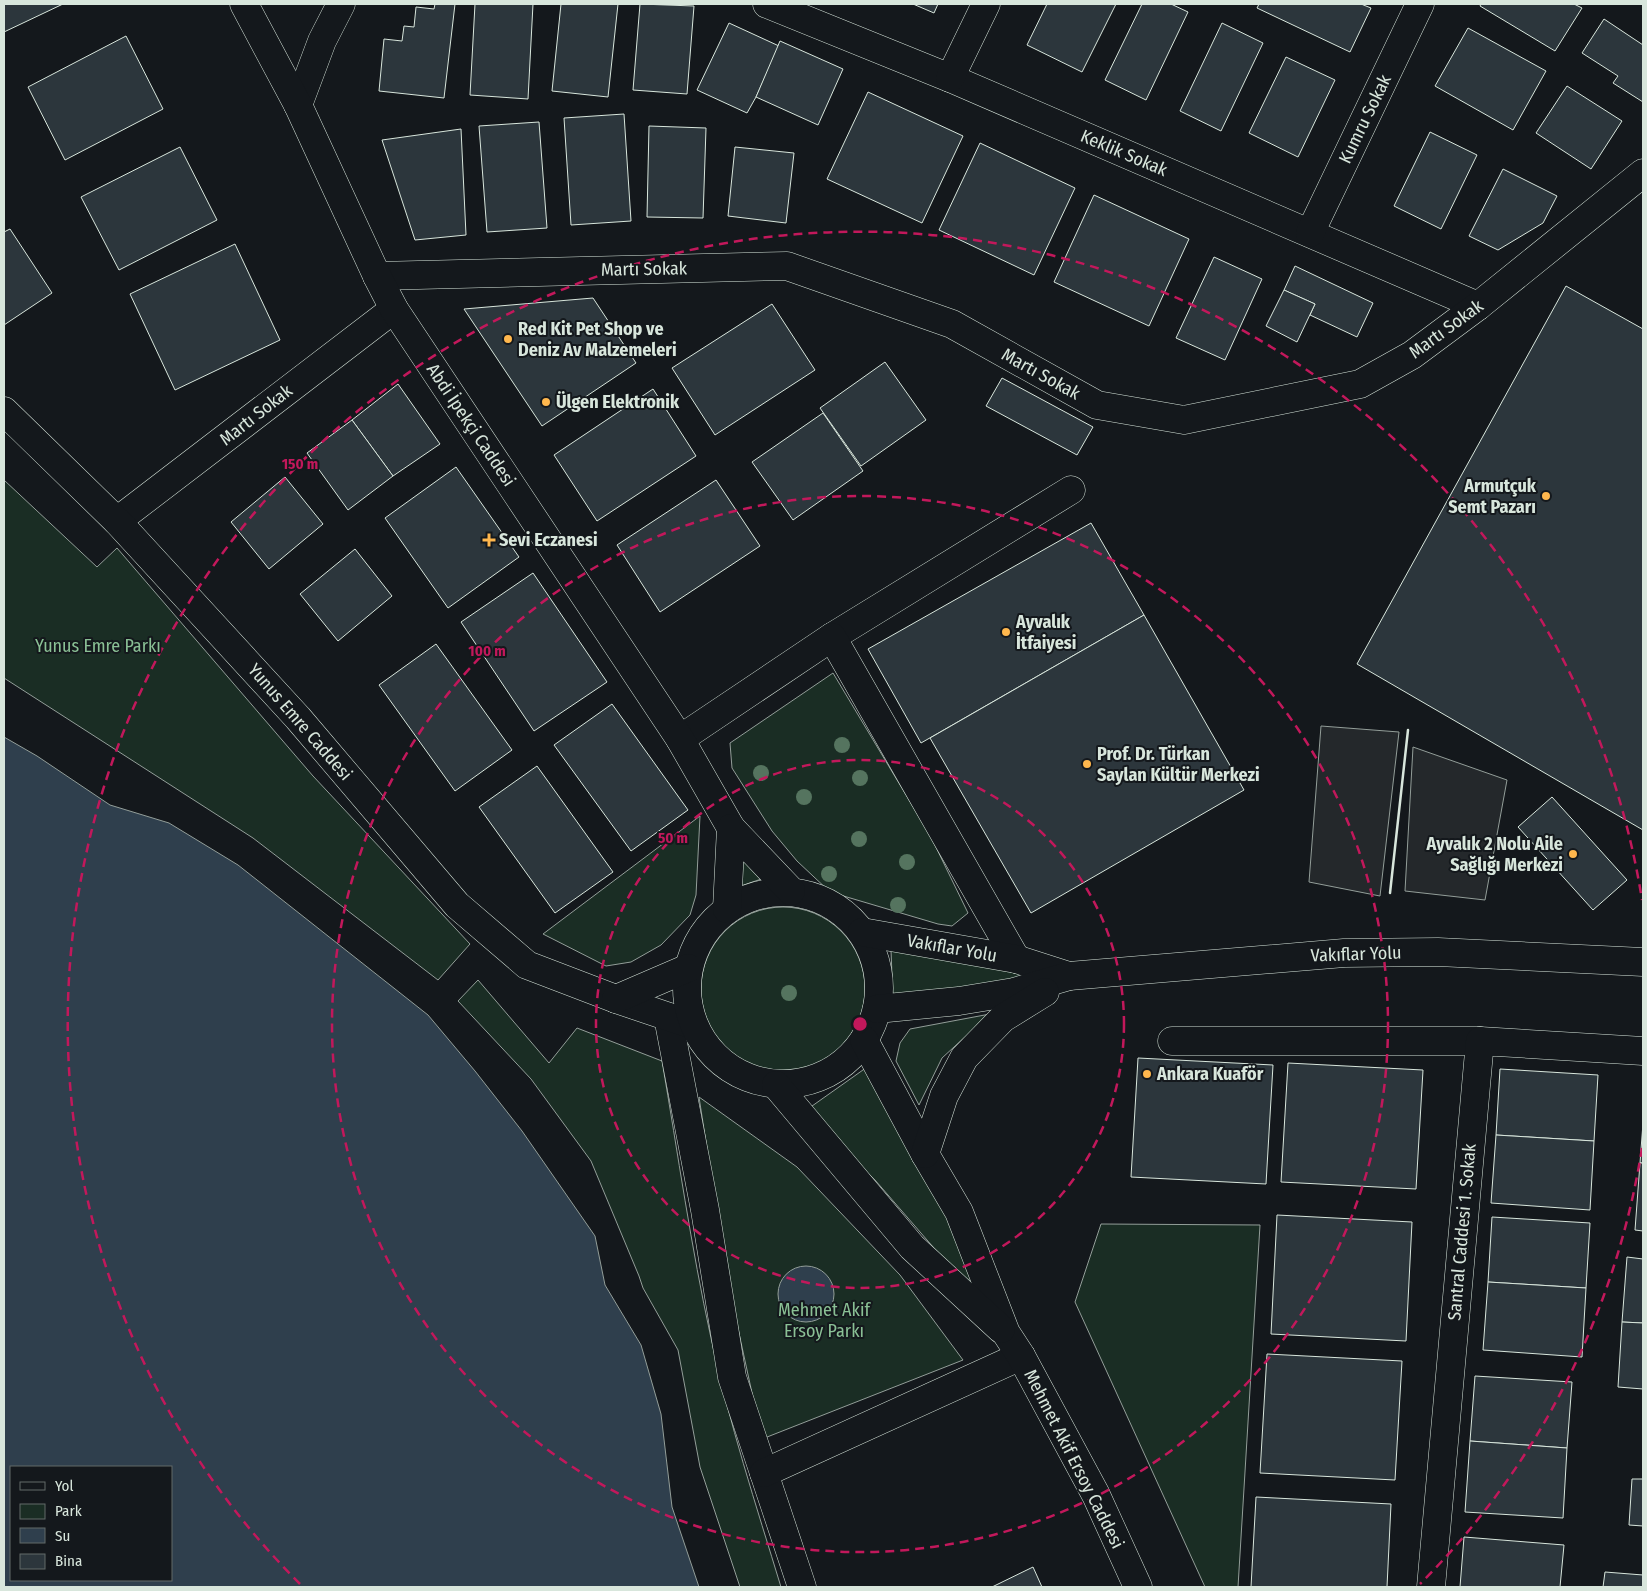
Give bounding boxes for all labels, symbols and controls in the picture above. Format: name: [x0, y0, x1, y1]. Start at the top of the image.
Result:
street label: Kumru Sokak: [1334, 70, 1396, 167]
street label: Keklik Sokak: [1077, 125, 1171, 181]
street label: Martı Sokak: [601, 257, 688, 281]
street label: Martı Sokak: [1405, 294, 1488, 363]
place label: Red Kit Pet Shop ve Deniz Av Malzemeleri: [518, 318, 677, 361]
marker: Red Kit Pet Shop ve Deniz Av Malzemeleri: [502, 333, 514, 345]
street label: Martı Sokak: [998, 343, 1085, 405]
street label: Abdi İpekçi Caddesi: [422, 359, 520, 491]
street label: Martı Sokak: [215, 379, 297, 450]
place label: Ülgen Elektronik: [556, 391, 680, 413]
marker: Ülgen Elektronik: [540, 396, 552, 408]
text: 150 m: [282, 455, 318, 473]
place label: Armutçuk Semt Pazarı: [1448, 475, 1537, 518]
marker: Armutçuk Semt Pazarı: [1540, 490, 1552, 502]
place label: Sevi Eczanesi: [499, 529, 598, 551]
marker: Sevi Eczanesi: [483, 534, 495, 546]
place label: Ayvalık İtfaiyesi: [1015, 611, 1076, 654]
marker: Ayvalık İtfaiyesi: [1000, 626, 1012, 638]
park label: Yunus Emre Parkı: [35, 635, 161, 657]
text: 100 m: [468, 642, 506, 660]
street label: Yunus Emre Caddesi: [243, 659, 357, 785]
place label: Prof. Dr. Türkan Saylan Kültür Merkezi: [1097, 743, 1260, 786]
marker: Prof. Dr. Türkan Saylan Kültür Merkezi: [1081, 758, 1093, 770]
text: 50 m: [658, 829, 688, 847]
place label: Ayvalık 2 Nolu Aile Sağlığı Merkezi: [1425, 833, 1563, 876]
marker: Ayvalık 2 Nolu Aile Sağlığı Merkezi: [1567, 848, 1579, 860]
street label: Vakıflar Yolu: [905, 929, 999, 967]
street label: Vakıflar Yolu: [1310, 941, 1402, 967]
centre of rings: [851, 1015, 869, 1033]
place label: Ankara Kuaför: [1156, 1063, 1264, 1085]
marker: Ankara Kuaför: [1141, 1068, 1153, 1080]
street label: Santral Caddesi 1. Sokak: [1443, 1142, 1481, 1321]
park label: Mehmet Akif Ersoy Parkı: [778, 1299, 871, 1342]
street label: Mehmet Akif Ersoy Caddesi: [1019, 1366, 1129, 1552]
legend: [10, 1466, 172, 1581]
text: Yol: [55, 1477, 73, 1495]
text: Park: [55, 1502, 82, 1520]
text: Su: [55, 1527, 70, 1545]
text: Bina: [55, 1552, 82, 1570]

